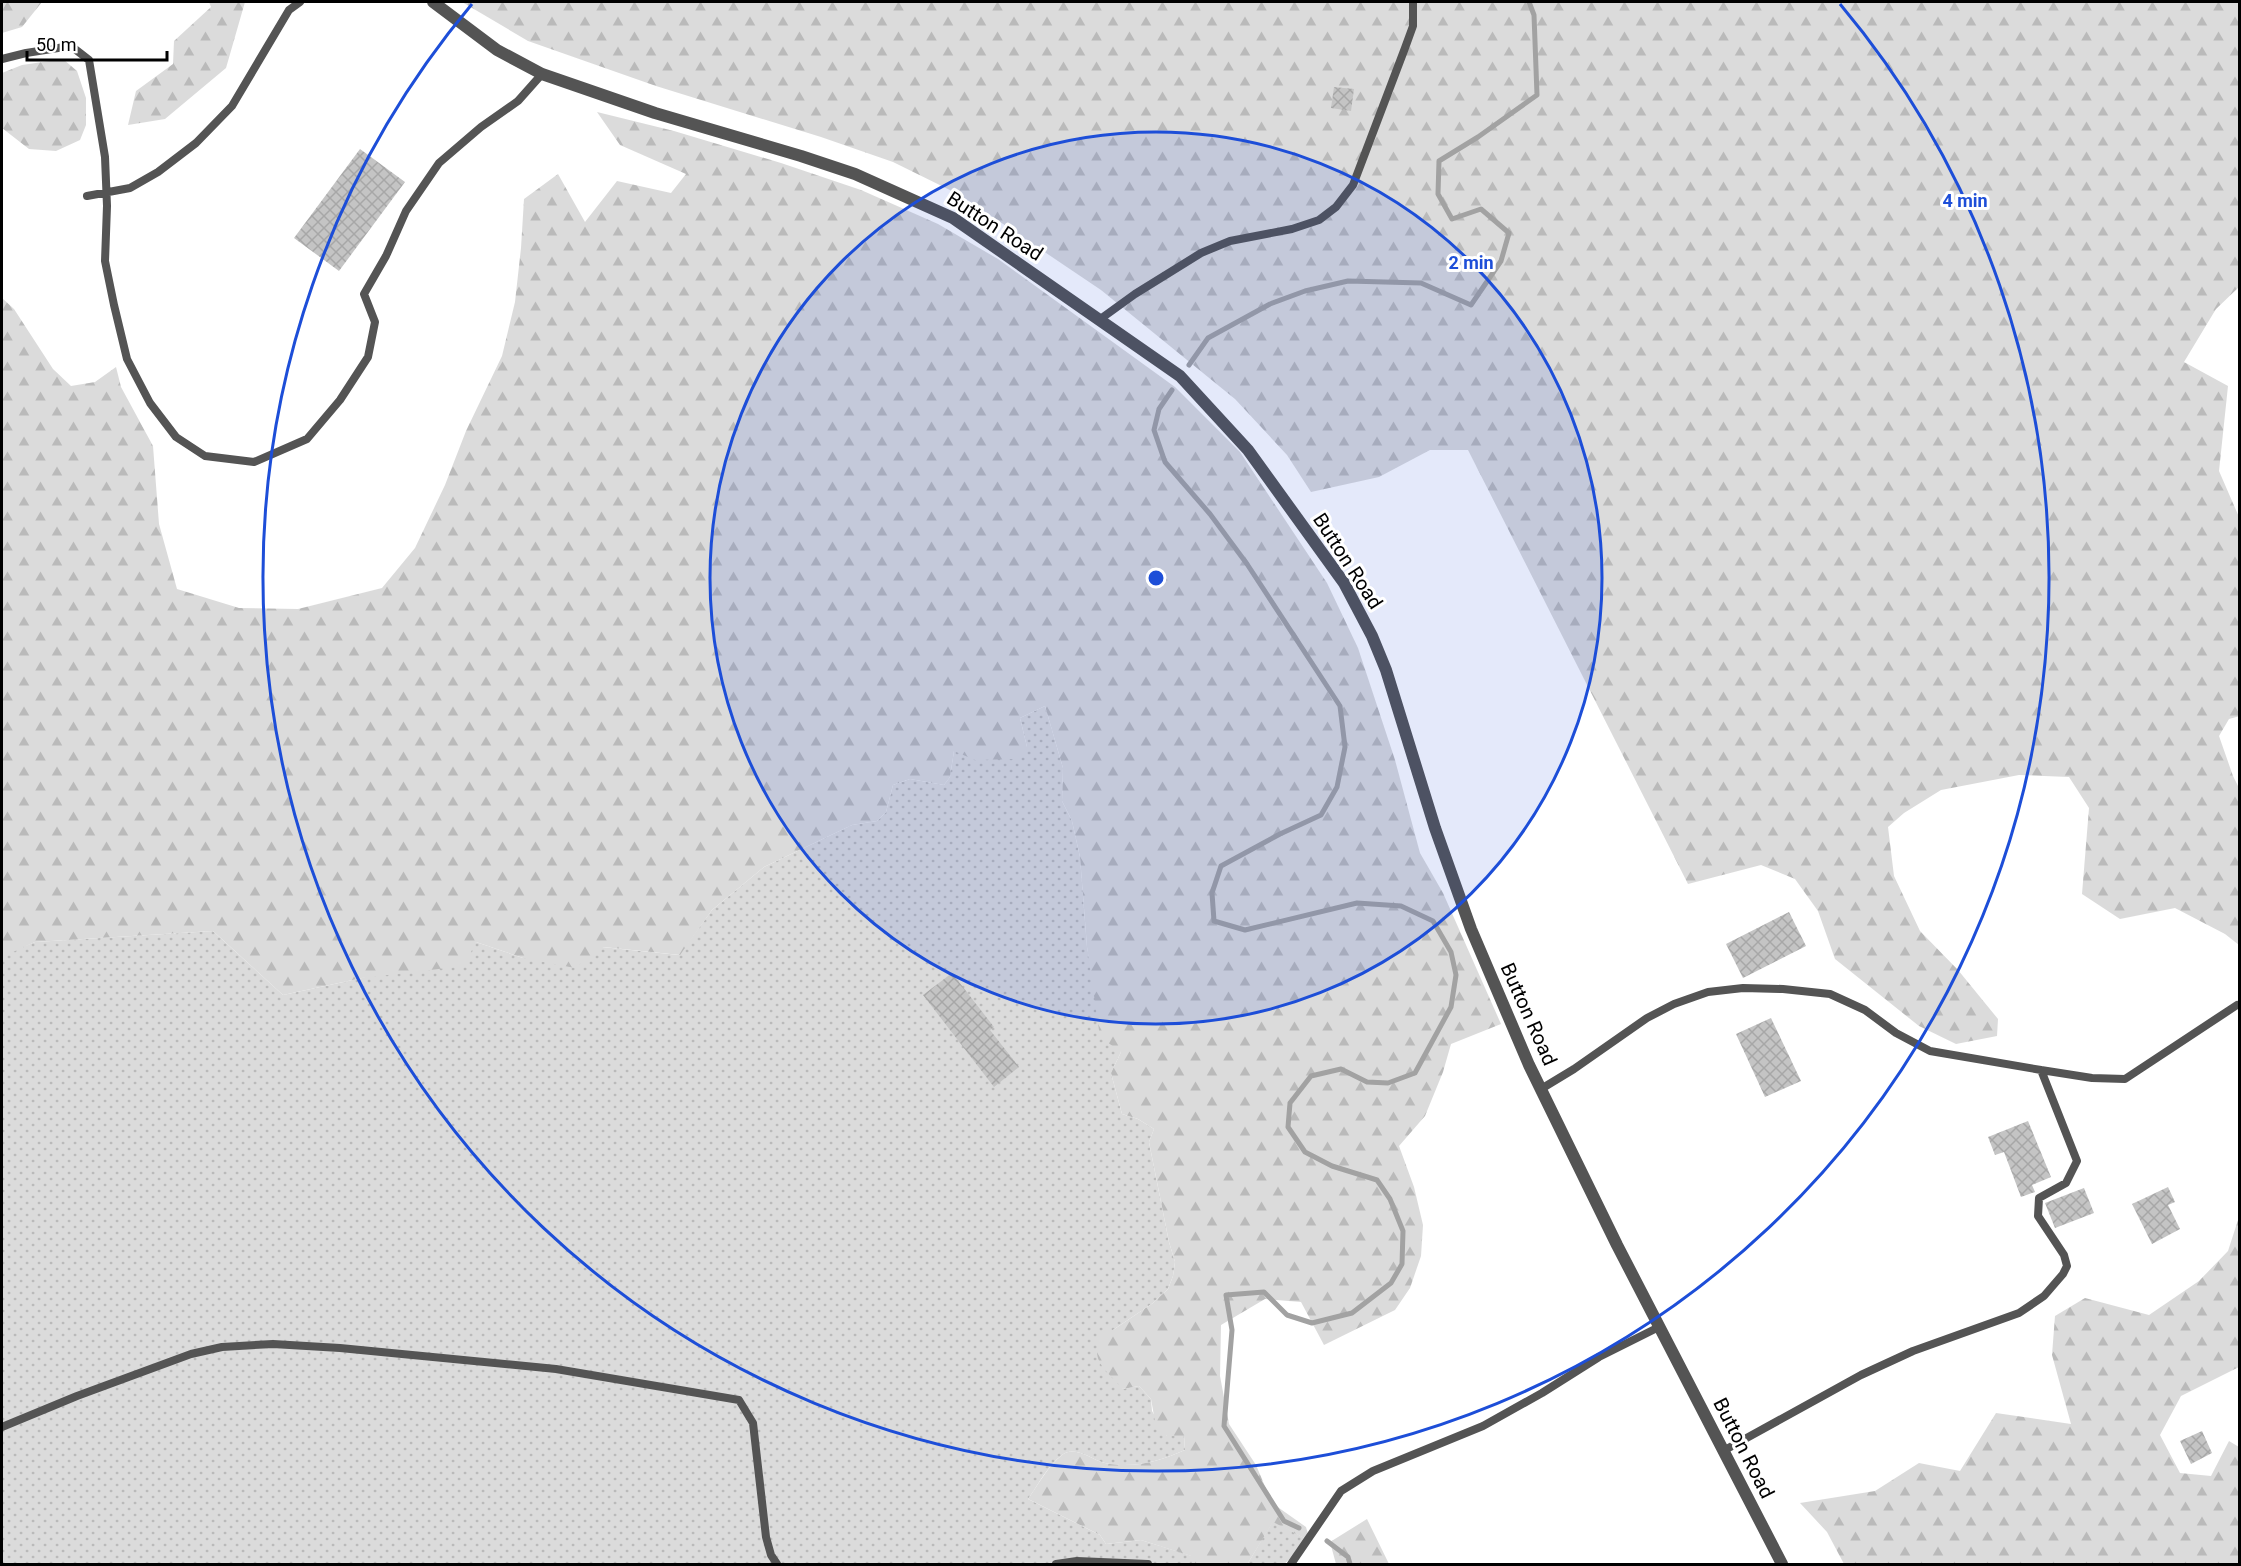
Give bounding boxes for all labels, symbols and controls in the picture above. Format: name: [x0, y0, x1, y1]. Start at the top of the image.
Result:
scale bar: [27, 24, 166, 62]
text: 50 m: [36, 34, 76, 55]
street label: Button Road: [942, 186, 1048, 266]
text: 4 min: [1942, 190, 1988, 211]
text: 2 min: [1448, 252, 1494, 273]
street label: Button Road: [1308, 508, 1388, 614]
centre of rings: [1146, 568, 1166, 588]
street label: Button Road: [1496, 959, 1562, 1069]
street label: Button Road: [1708, 1394, 1780, 1502]

